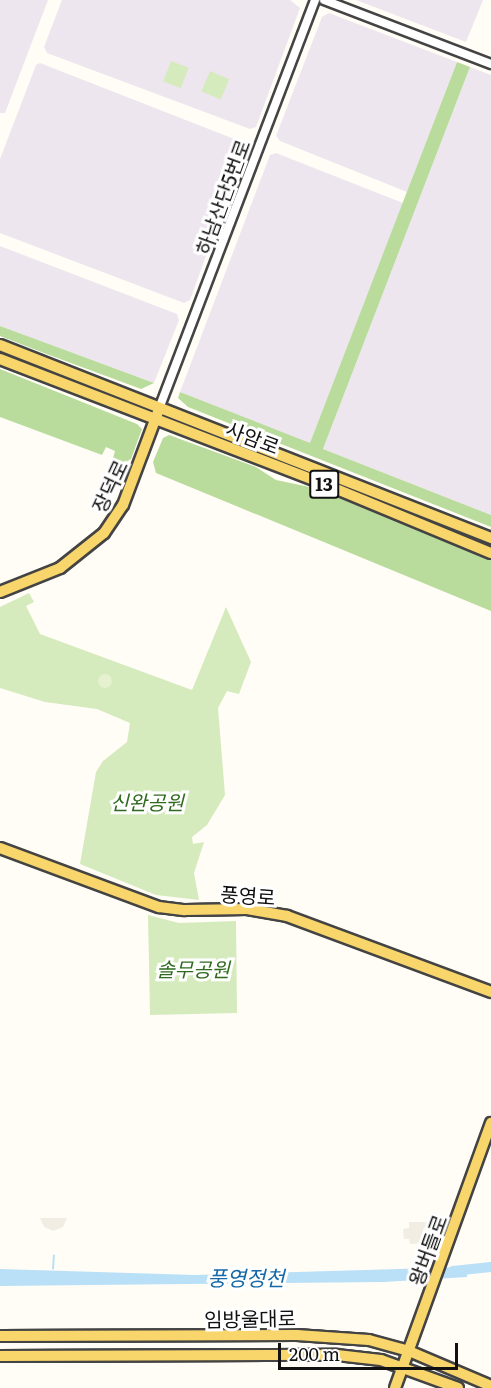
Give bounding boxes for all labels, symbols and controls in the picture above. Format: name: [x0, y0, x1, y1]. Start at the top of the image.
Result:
street label: 하남산단5번로: [190, 136, 254, 258]
street label: 사암로: [223, 416, 283, 458]
street label: 장덕로: [86, 456, 132, 516]
road number: 13: [309, 469, 339, 499]
park label: 신완공원: [110, 789, 184, 813]
street label: 풍영로: [220, 881, 276, 909]
park label: 솔무공원: [156, 956, 230, 980]
street label: 왕버들로: [403, 1211, 451, 1289]
water label: 풍영정천: [207, 1264, 285, 1290]
street label: 임방울대로: [204, 1305, 296, 1331]
scale bar: [281, 1331, 461, 1369]
text: 200 m: [289, 1340, 340, 1367]

